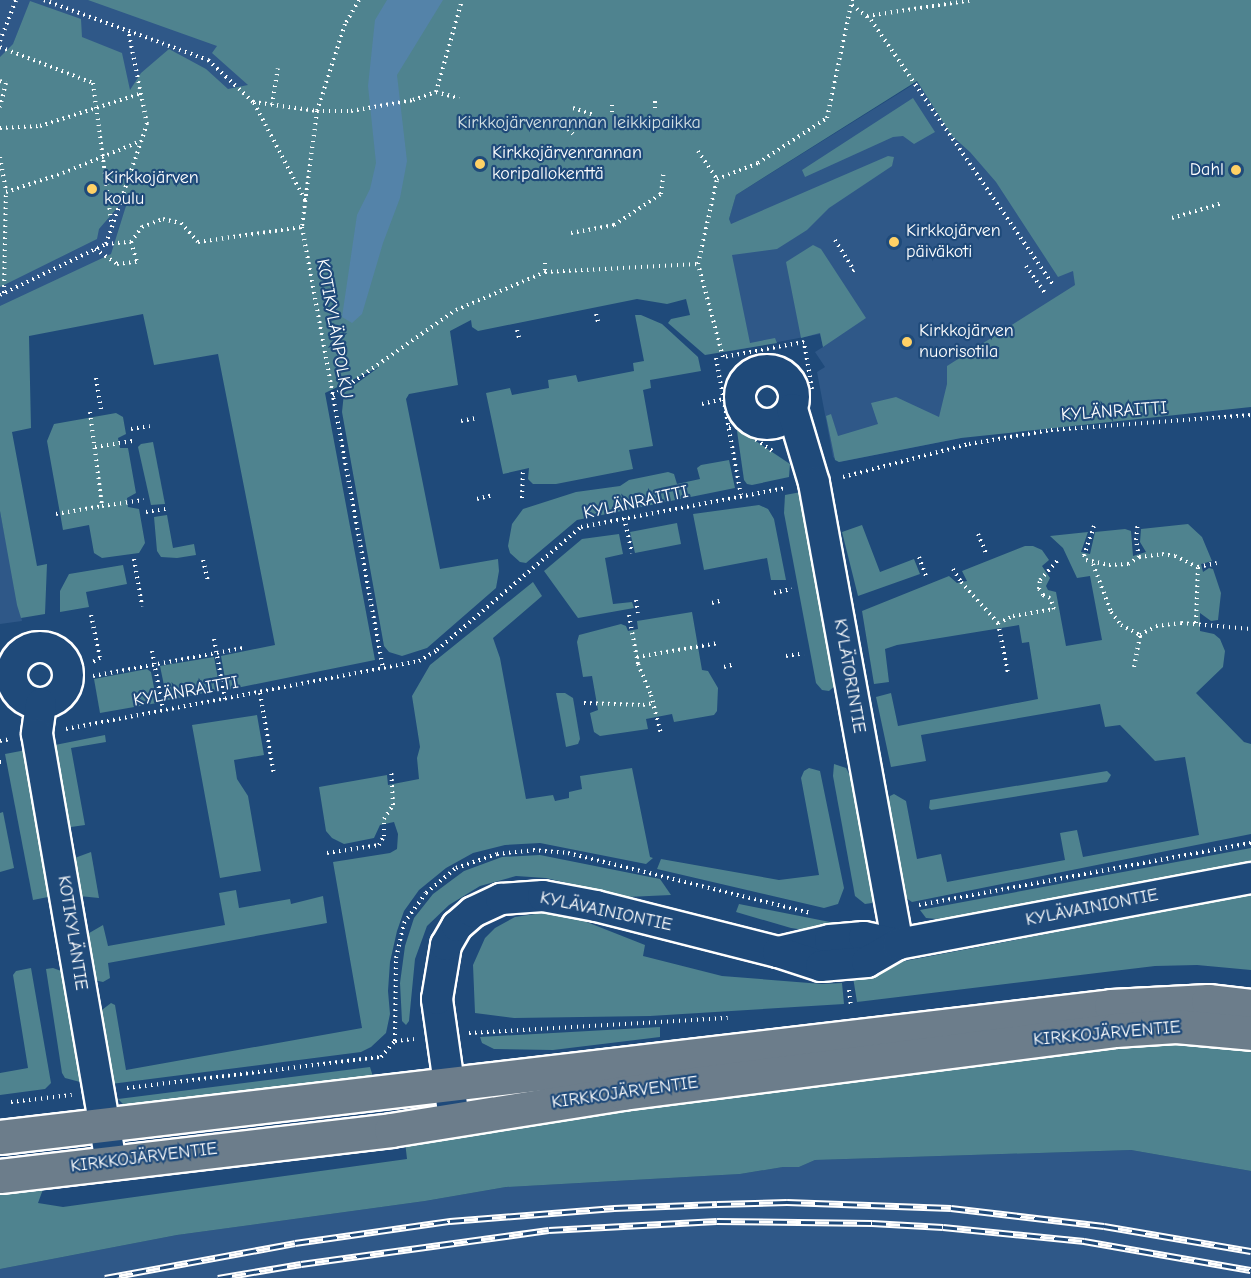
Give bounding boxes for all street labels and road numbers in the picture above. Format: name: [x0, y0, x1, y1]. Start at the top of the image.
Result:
street label: KOTIKYLÄNPOLKU: [311, 257, 357, 401]
street label: KYLÄNRAITTI: [1060, 398, 1168, 426]
street label: KYLÄNRAITTI: [582, 481, 690, 525]
street label: KYLÄTORINTIE: [828, 617, 870, 735]
street label: KYLÄNRAITTI: [132, 672, 240, 712]
street label: KOTIKYLÄNTIE: [52, 874, 92, 992]
street label: KYLÄVAINIONTIE: [1024, 885, 1160, 931]
street label: KYLÄVAINIONTIE: [538, 887, 674, 937]
street label: KIRKKOJÄRVENTIE: [1032, 1017, 1182, 1051]
street label: KIRKKOJÄRVENTIE: [550, 1072, 700, 1114]
street label: KIRKKOJÄRVENTIE: [69, 1138, 219, 1178]

